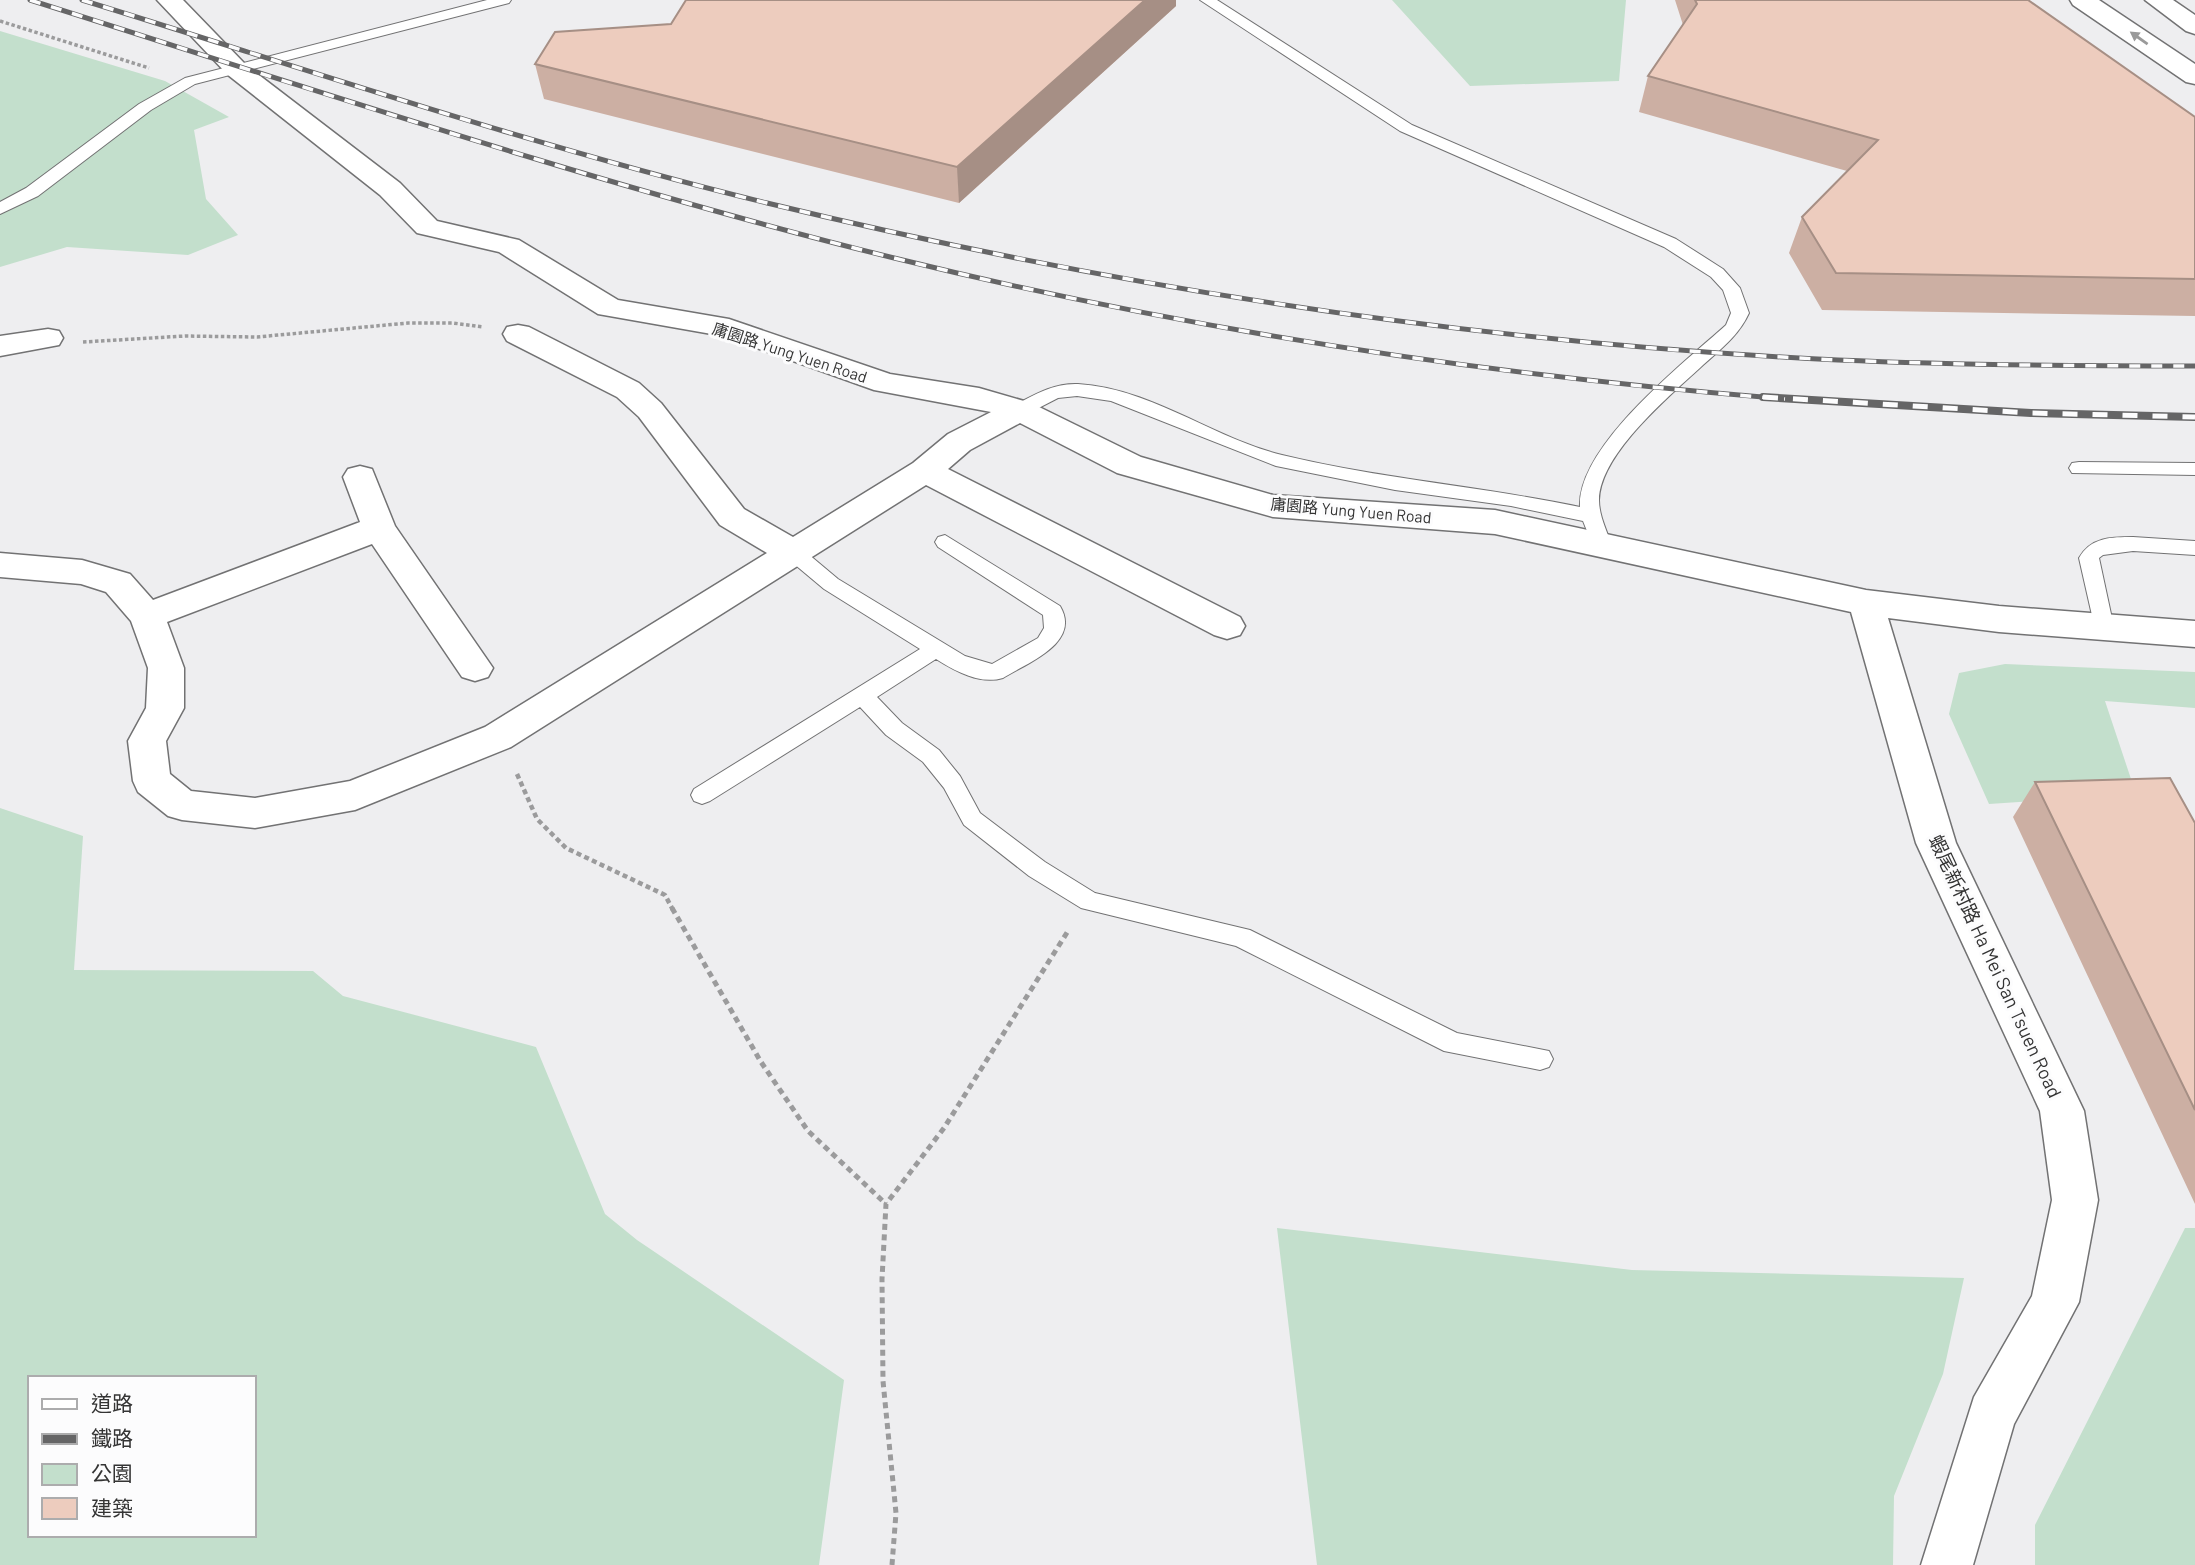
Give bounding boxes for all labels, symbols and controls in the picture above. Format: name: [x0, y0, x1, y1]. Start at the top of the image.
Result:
one-way arrow: [2130, 31, 2148, 45]
street label: 庸園路 Yung Yuen Road: [710, 318, 870, 386]
street label: 庸園路 Yung Yuen Road: [1270, 493, 1432, 527]
street label: 蝦尾新村路 Ha Mei San Tsuen Road: [1925, 831, 2067, 1101]
legend: [28, 1376, 256, 1537]
text: 道路: [91, 1390, 133, 1415]
text: 鐵路: [91, 1425, 133, 1450]
text: 公園: [91, 1460, 133, 1485]
text: 建築: [91, 1495, 133, 1520]

